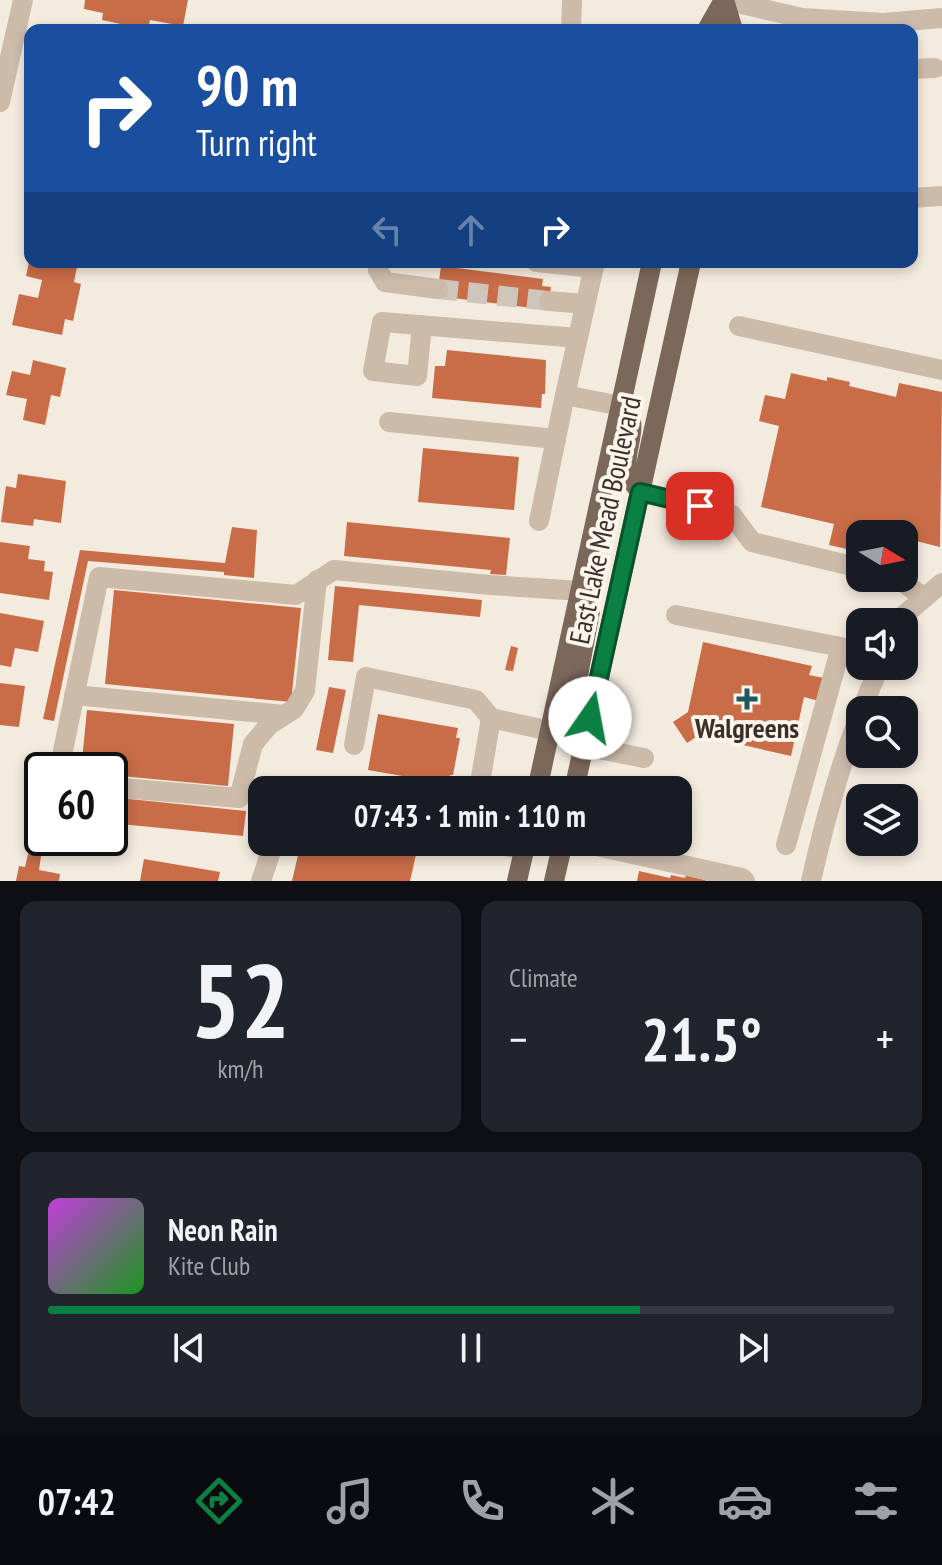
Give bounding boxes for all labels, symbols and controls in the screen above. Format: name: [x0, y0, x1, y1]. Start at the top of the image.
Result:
text: 90 m: [196, 49, 298, 121]
icon: right: [64, 56, 168, 160]
text: Turn right: [196, 119, 317, 166]
icon: left: [365, 208, 409, 252]
icon: ahead: [449, 208, 493, 252]
icon: right: [533, 208, 577, 252]
street label: East Lake Mead Boulevard: [560, 393, 649, 647]
pin: [666, 472, 734, 540]
icon: arrive: [678, 484, 722, 528]
north arrow: [846, 520, 918, 592]
map controls: [846, 520, 918, 856]
button: sound: [846, 608, 918, 680]
position arrow: [548, 676, 632, 760]
marker: Walgreens: [738, 690, 756, 708]
button: search: [846, 696, 918, 768]
place label: Walgreens: [694, 709, 799, 746]
speed limit sign: 60: [24, 752, 128, 856]
button: layers: [846, 784, 918, 856]
text: 07:43 · 1 min · 110 m: [354, 796, 586, 835]
text: 52: [191, 932, 290, 1067]
text: Climate: [509, 961, 578, 994]
text: 21.5°: [641, 1000, 762, 1078]
text: −: [509, 1010, 527, 1067]
text: +: [876, 1010, 894, 1067]
text: km/h: [217, 1052, 264, 1085]
text: Neon Rain: [168, 1210, 278, 1249]
text: Kite Club: [168, 1249, 250, 1282]
icon: previous: [167, 1326, 211, 1370]
icon: pause: [449, 1326, 493, 1370]
icon: next: [731, 1326, 775, 1370]
icon: directions: [191, 1473, 247, 1529]
icon: music: [322, 1473, 378, 1529]
icon: phone: [454, 1473, 510, 1529]
icon: climate: [585, 1473, 641, 1529]
icon: car: [717, 1473, 773, 1529]
icon: filters: [848, 1473, 904, 1529]
text: 07:42: [38, 1478, 116, 1525]

